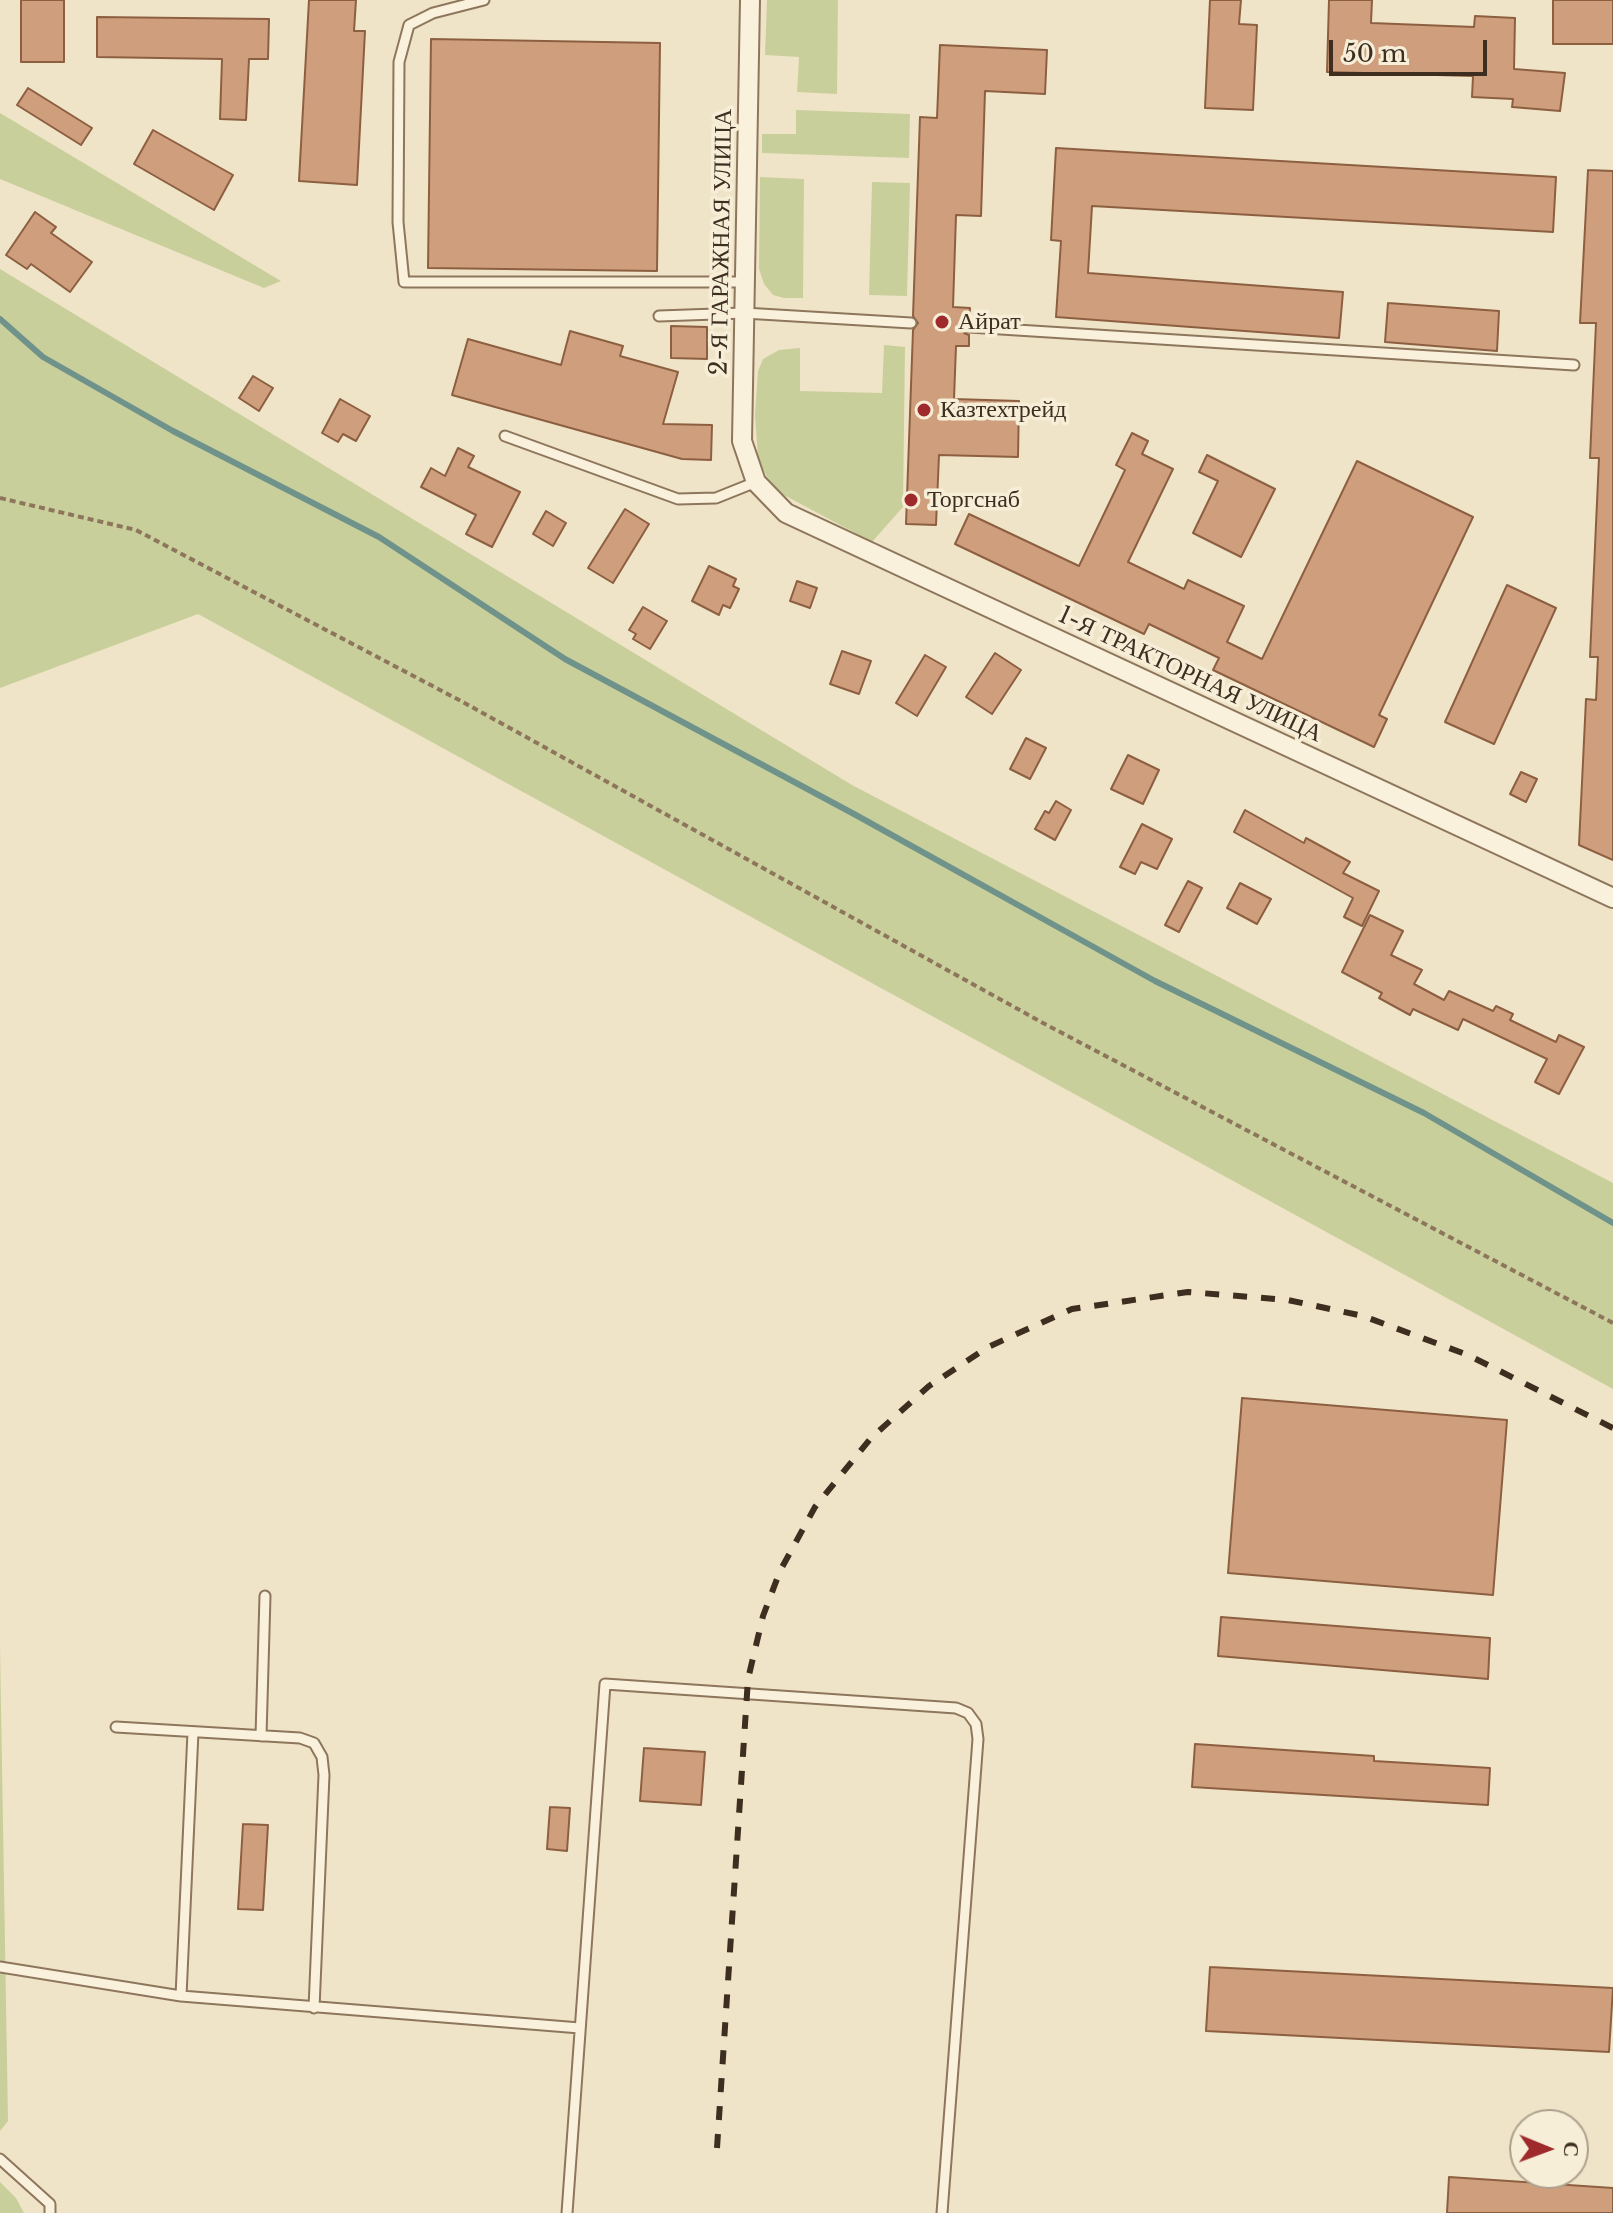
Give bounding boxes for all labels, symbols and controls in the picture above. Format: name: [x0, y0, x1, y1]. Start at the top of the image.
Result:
scale bar: [1333, 24, 1491, 74]
text: 50 m: [1343, 39, 1406, 68]
street label: 2-Я ГАРАЖНАЯ УЛИЦА: [705, 108, 739, 376]
place label: Айрат: [958, 308, 1021, 336]
marker: Айрат: [933, 313, 951, 331]
place label: Казтехтрейд: [940, 396, 1067, 424]
marker: Казтехтрейд: [915, 401, 933, 419]
place label: Торгснаб: [927, 486, 1020, 514]
marker: Торгснаб: [902, 491, 920, 509]
street label: 1-Я ТРАКТОРНАЯ УЛИЦА: [1053, 601, 1327, 749]
north arrow: [1509, 2109, 1589, 2189]
text: С: [1558, 2141, 1585, 2158]

